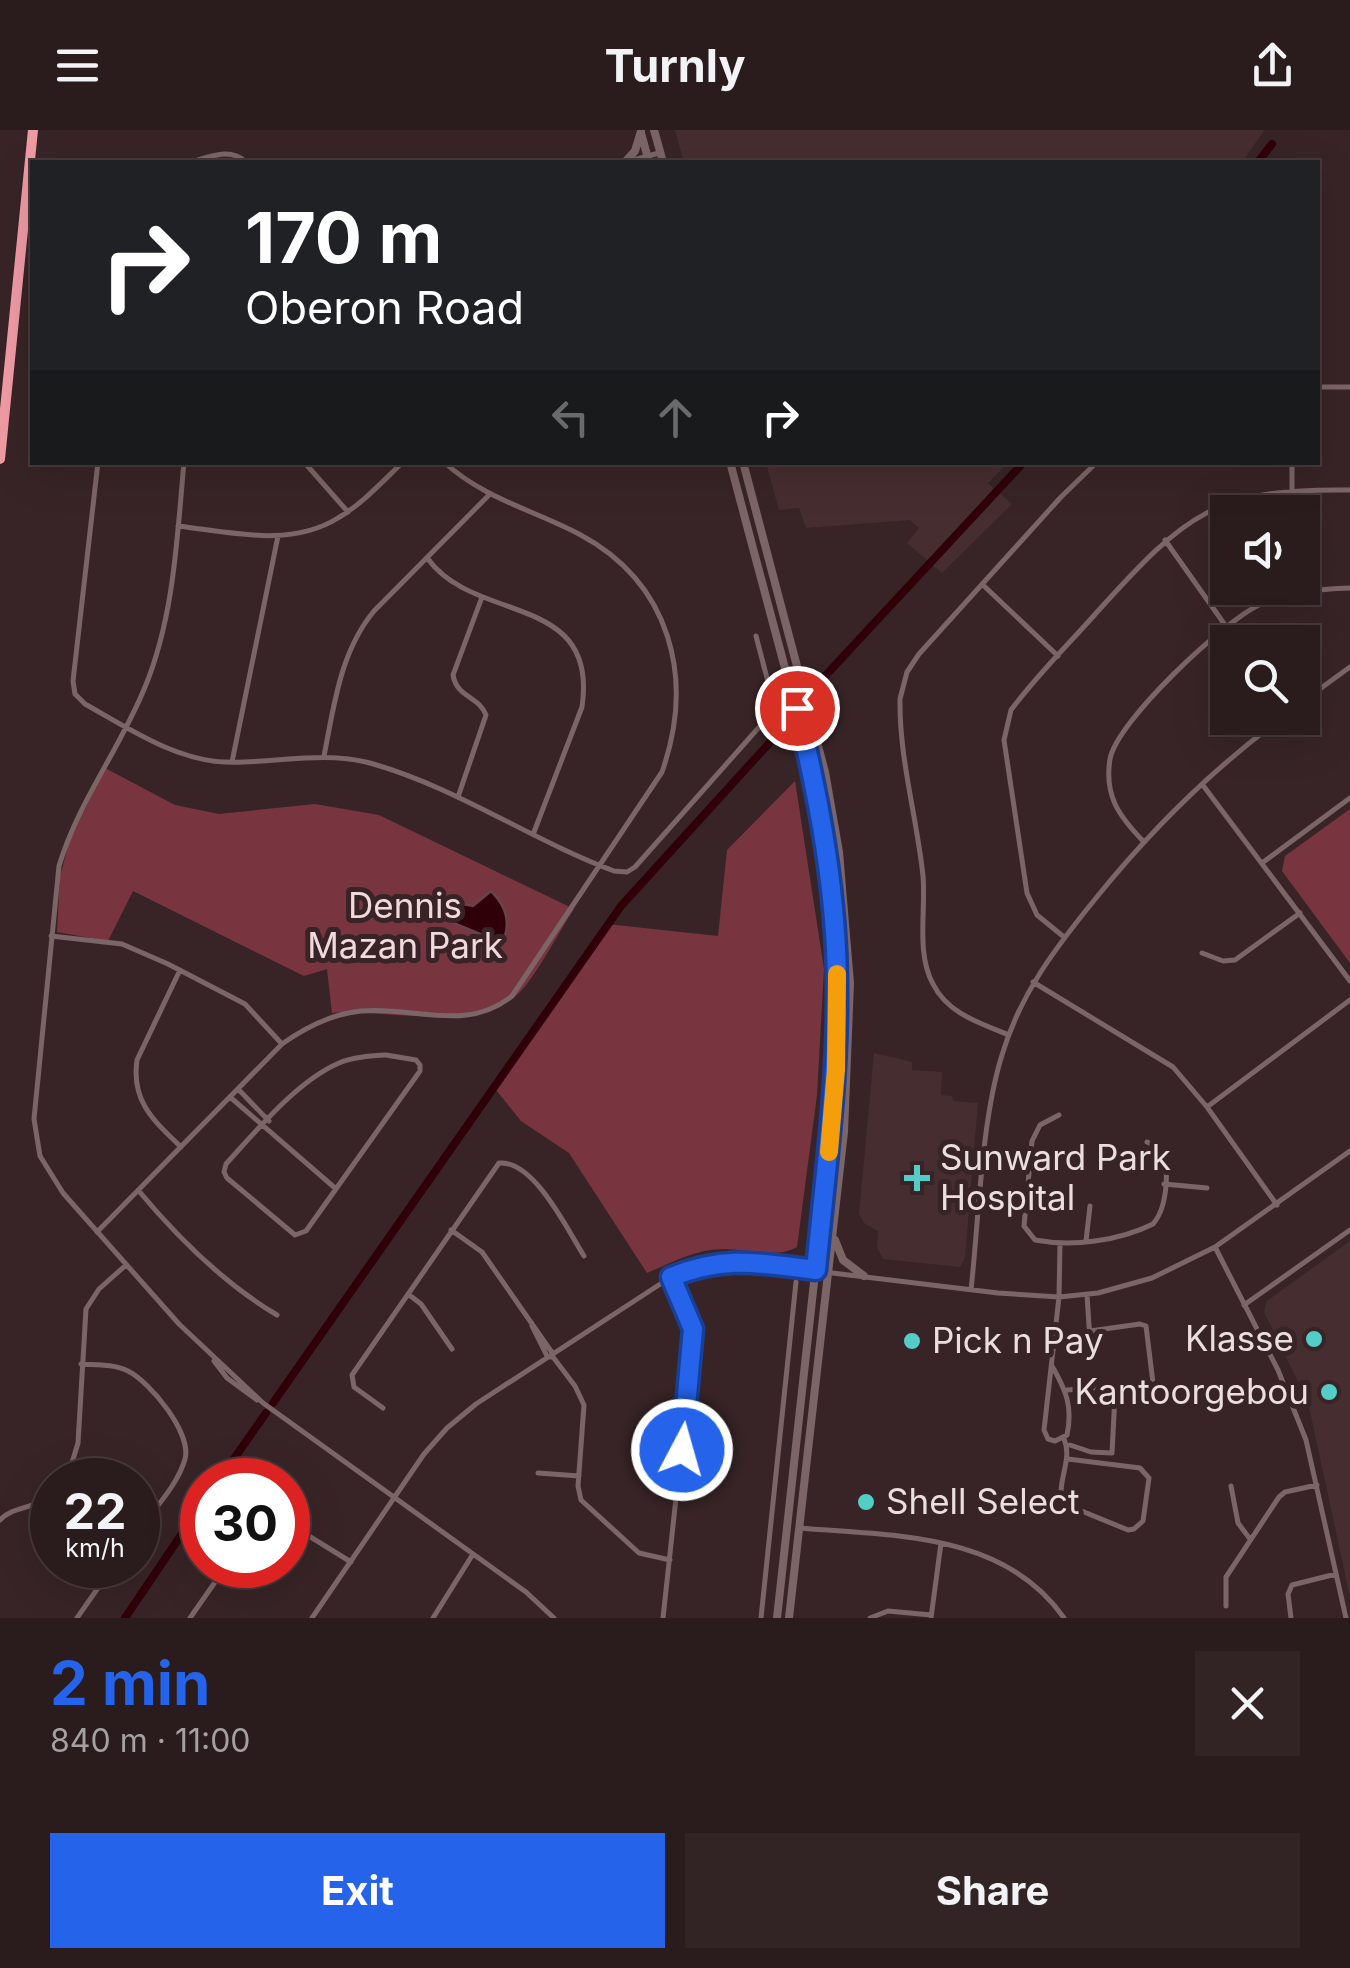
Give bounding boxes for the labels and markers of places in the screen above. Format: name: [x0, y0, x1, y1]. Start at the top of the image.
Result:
pin: [755, 666, 840, 751]
place label: Sunward Park Hospital: [940, 1136, 1171, 1218]
marker: Sunward Park Hospital: [904, 1165, 930, 1191]
place label: Klasse: [1185, 1317, 1294, 1359]
place label: Pick n Pay: [932, 1319, 1104, 1361]
marker: Klasse: [1303, 1328, 1325, 1350]
marker: Pick n Pay: [901, 1330, 923, 1352]
place label: Kantoorgebou: [1074, 1370, 1309, 1412]
marker: Kantoorgebou: [1318, 1381, 1340, 1403]
place label: Shell Select: [886, 1480, 1080, 1522]
marker: Shell Select: [855, 1491, 877, 1513]

